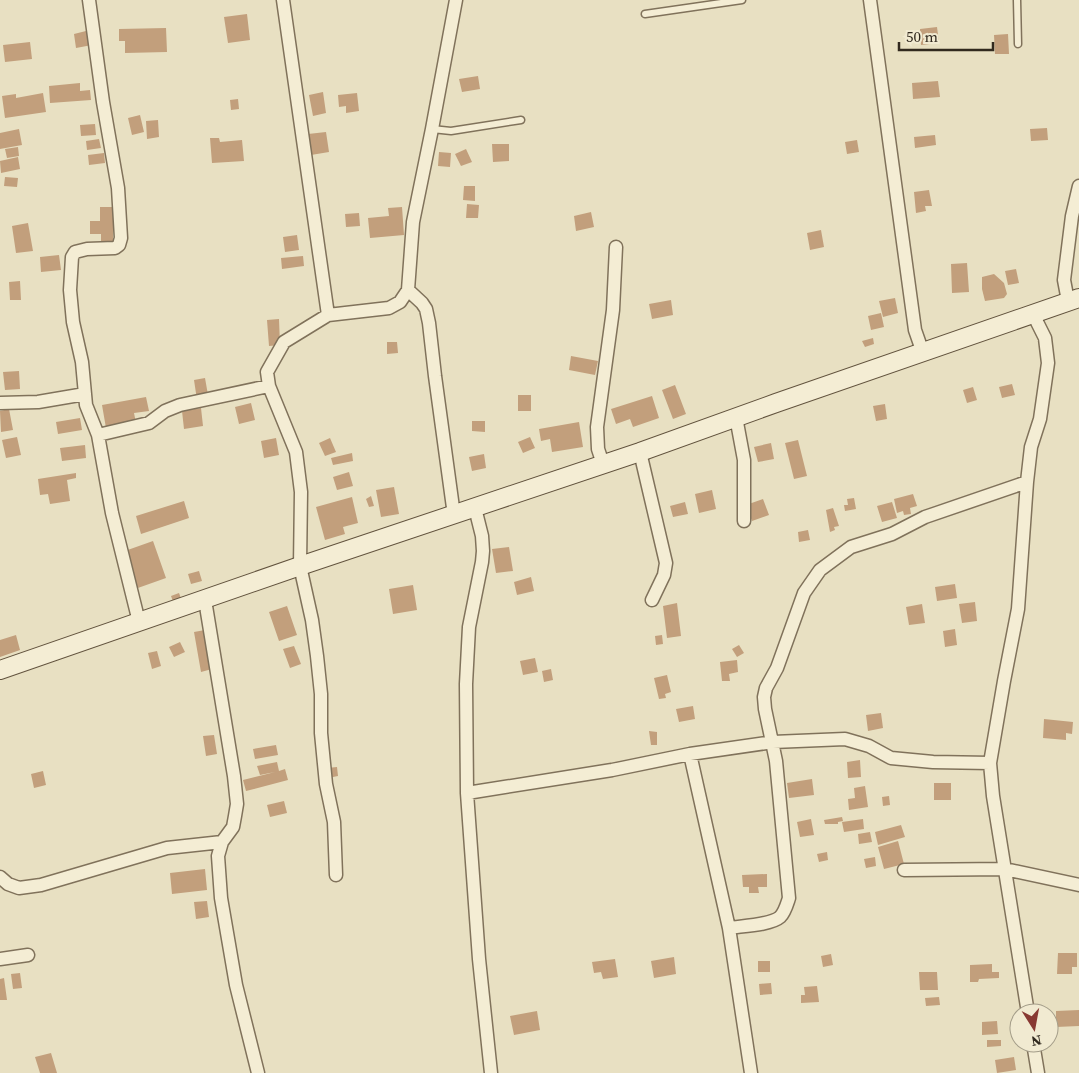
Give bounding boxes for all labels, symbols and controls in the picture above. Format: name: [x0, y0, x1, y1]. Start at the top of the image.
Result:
scale bar: [899, 20, 993, 52]
text: 50 m: [906, 26, 938, 47]
north arrow: [1009, 1003, 1059, 1053]
text: N: [1030, 1030, 1043, 1052]

